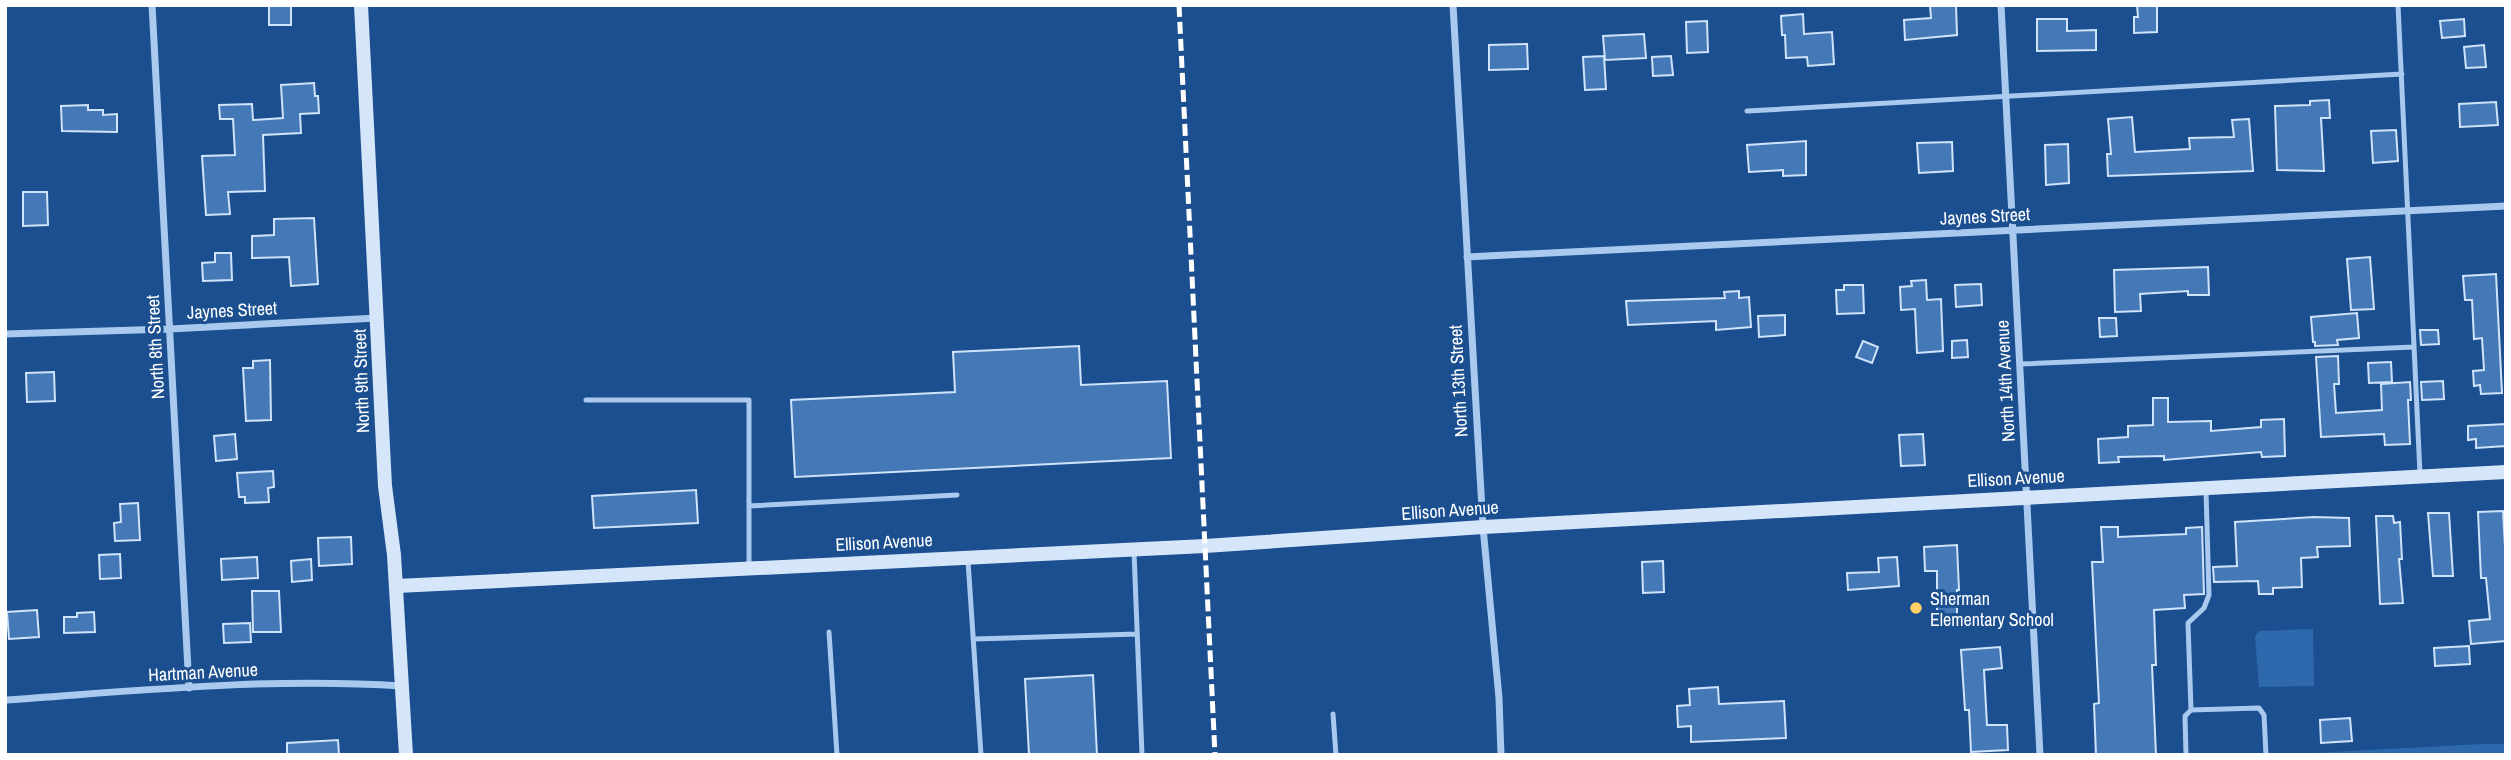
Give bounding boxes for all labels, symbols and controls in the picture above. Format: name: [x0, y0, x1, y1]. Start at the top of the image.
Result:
street label: Jaynes Street: [1939, 201, 2031, 231]
street label: North 8th Street: [140, 294, 170, 400]
street label: Jaynes Street: [186, 295, 278, 325]
street label: North 14th Avenue: [1989, 319, 2021, 443]
street label: North 13th Street: [1443, 324, 1473, 438]
street label: North 9th Street: [347, 328, 375, 434]
street label: Ellison Avenue: [1967, 463, 2065, 493]
street label: Ellison Avenue: [1401, 494, 1499, 526]
street label: Ellison Avenue: [835, 527, 933, 557]
place label: Sherman Elementary School: [1930, 586, 2054, 632]
marker: Sherman Elementary School: [1908, 600, 1924, 616]
street label: Hartman Avenue: [148, 657, 258, 687]

